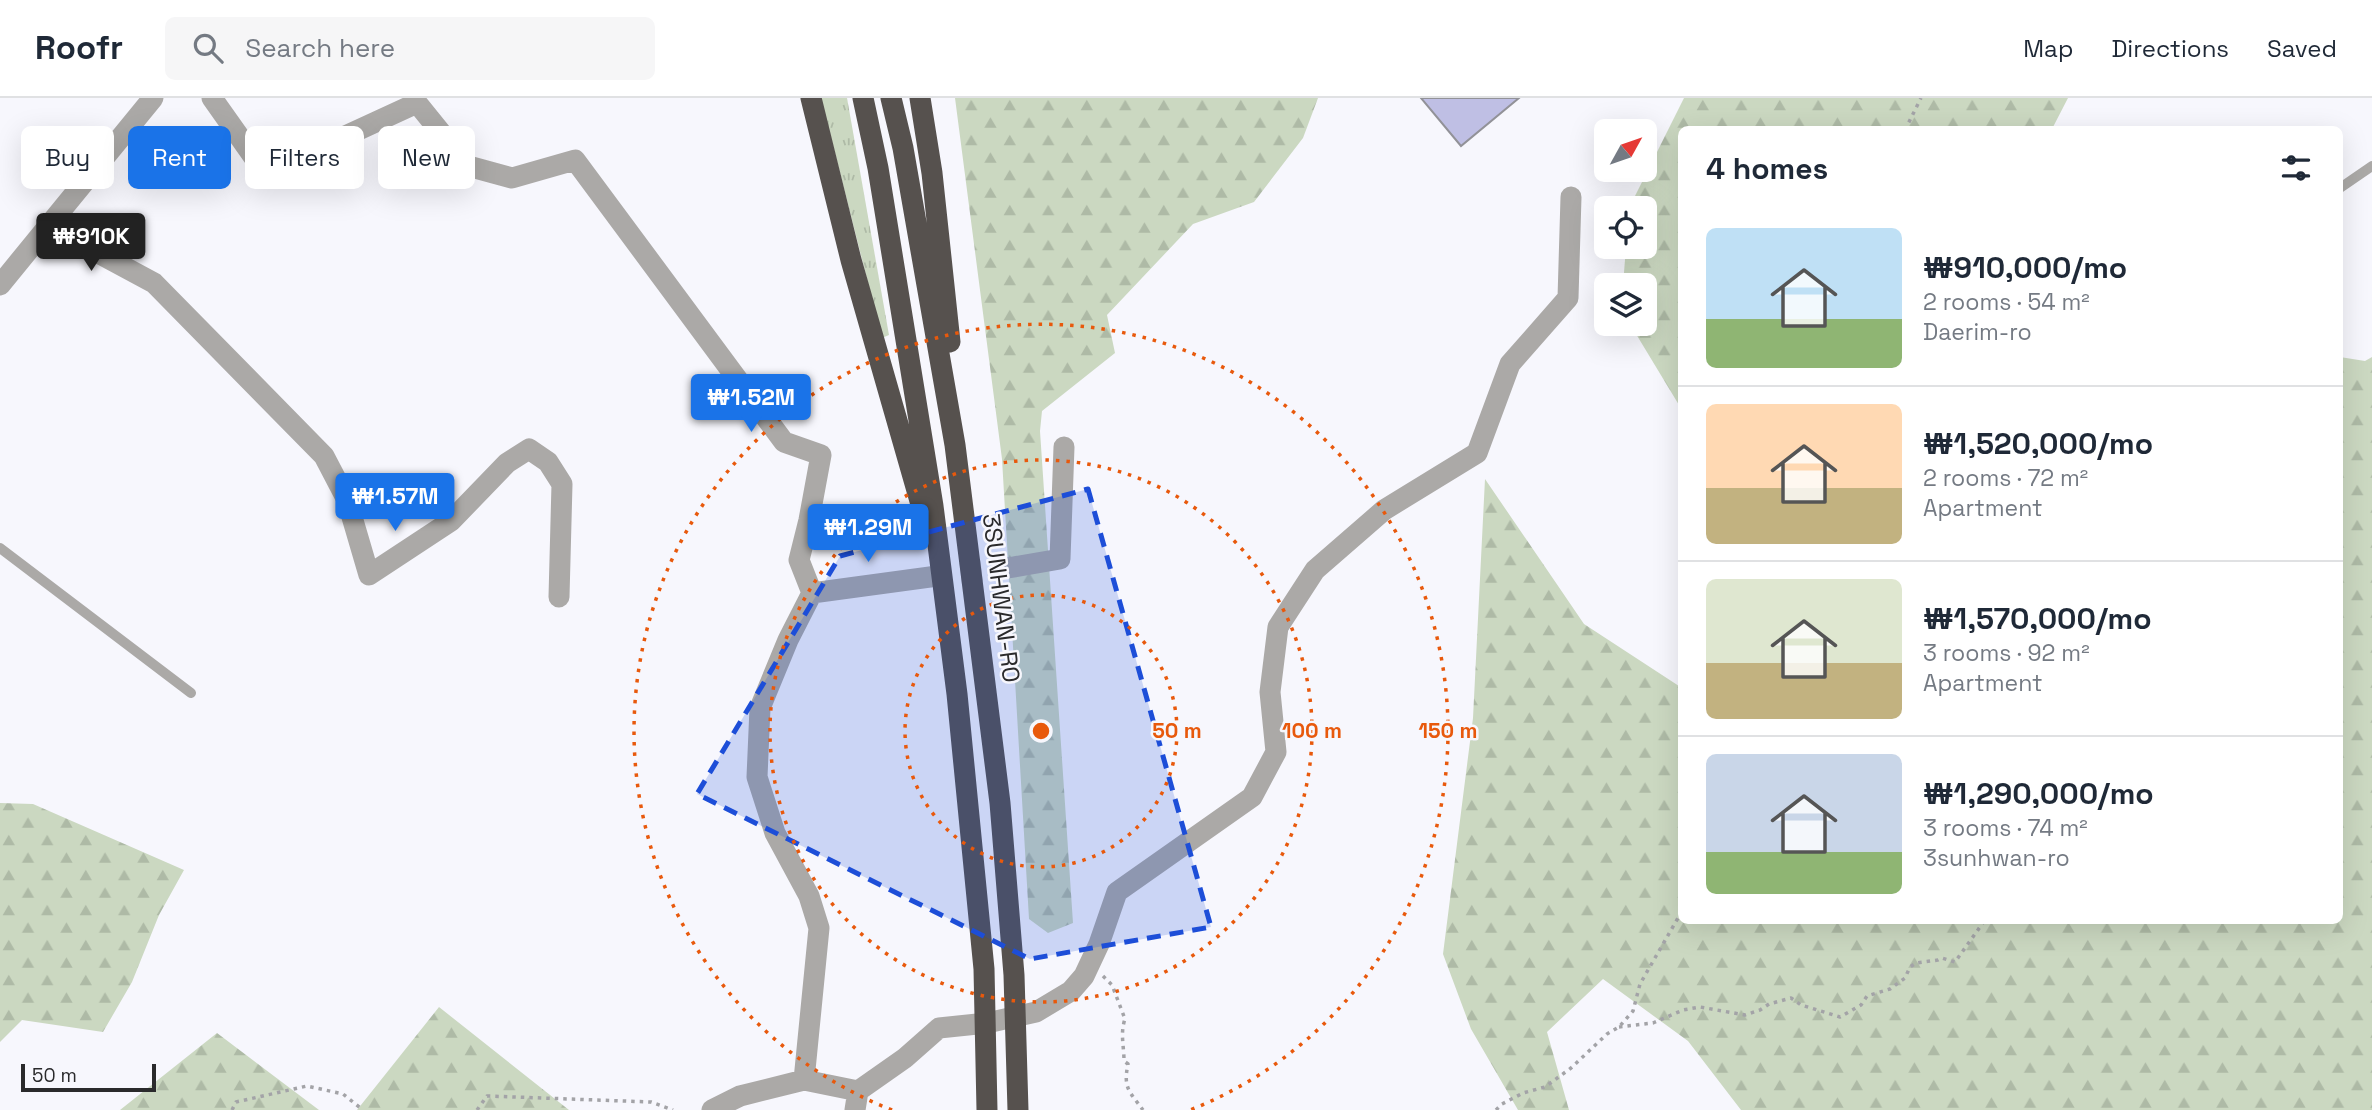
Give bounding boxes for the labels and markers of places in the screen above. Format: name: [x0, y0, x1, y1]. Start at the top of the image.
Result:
pin: ₩910K: [42, 214, 140, 273]
pin: ₩1.52M: [694, 374, 808, 434]
pin: ₩1.57M: [338, 474, 452, 533]
pin: ₩1.29M: [811, 504, 925, 564]
centre of rings: [1029, 719, 1053, 743]

